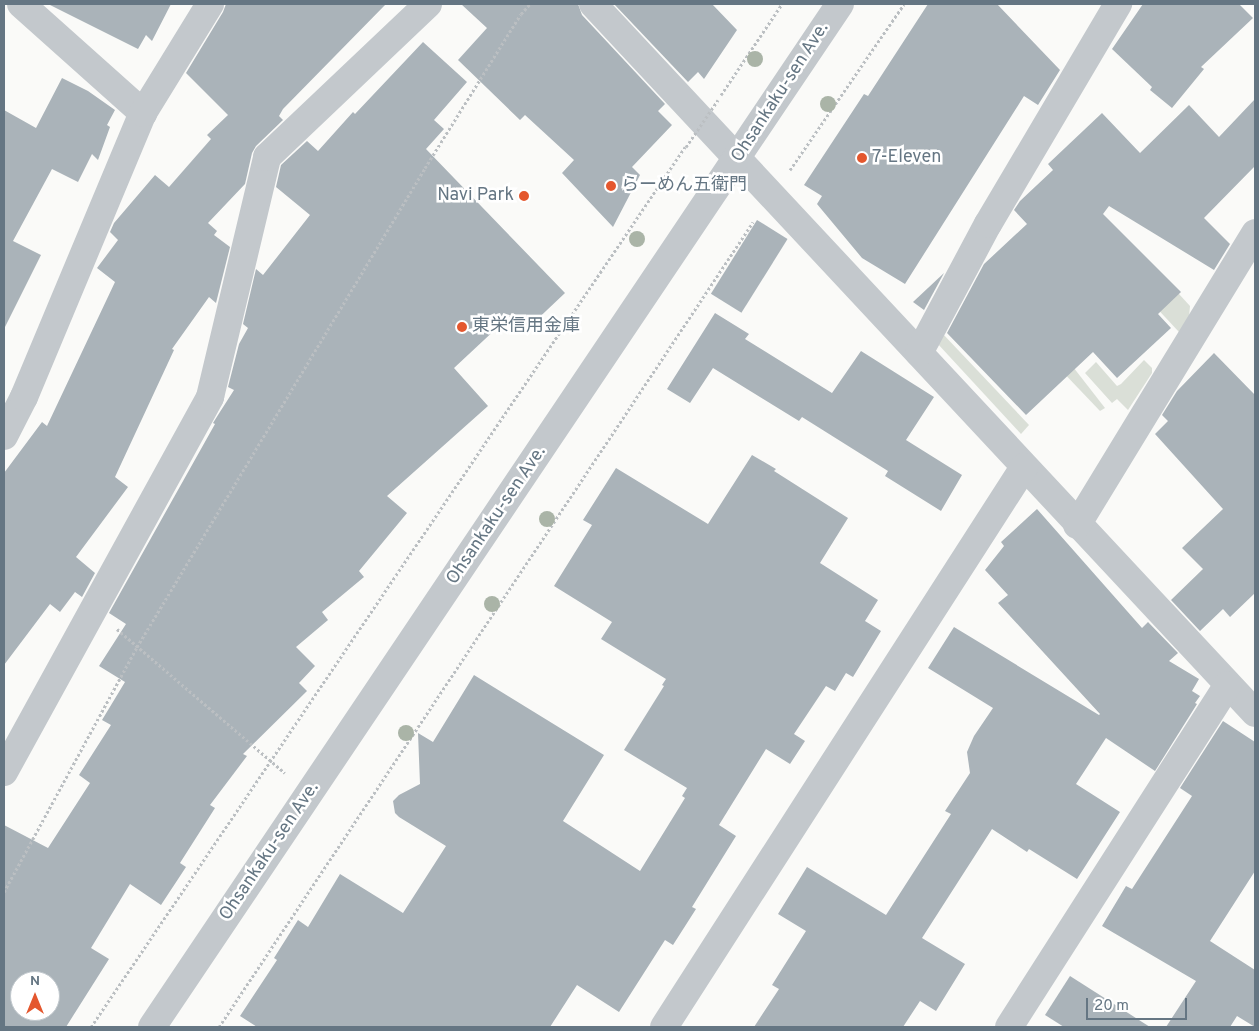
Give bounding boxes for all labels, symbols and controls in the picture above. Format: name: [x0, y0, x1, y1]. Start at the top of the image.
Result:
street label: Ohsankaku-sen Ave.: [728, 19, 834, 167]
place label: 7-Eleven: [872, 147, 941, 169]
marker: 7-Eleven: [856, 152, 868, 164]
place label: らーめん五衛門: [621, 175, 747, 197]
marker: らーめん五衛門: [605, 180, 617, 192]
place label: Navi Park: [437, 185, 514, 207]
marker: Navi Park: [518, 190, 530, 202]
place label: 東栄信用金庫: [472, 316, 580, 338]
marker: 東栄信用金庫: [456, 321, 468, 333]
street label: Ohsankaku-sen Ave.: [442, 442, 552, 590]
street label: Ohsankaku-sen Ave.: [215, 778, 325, 926]
north arrow: [10, 971, 60, 1021]
text: N: [30, 973, 40, 990]
scale bar: [1089, 988, 1190, 1020]
text: 20 m: [1094, 997, 1129, 1016]

